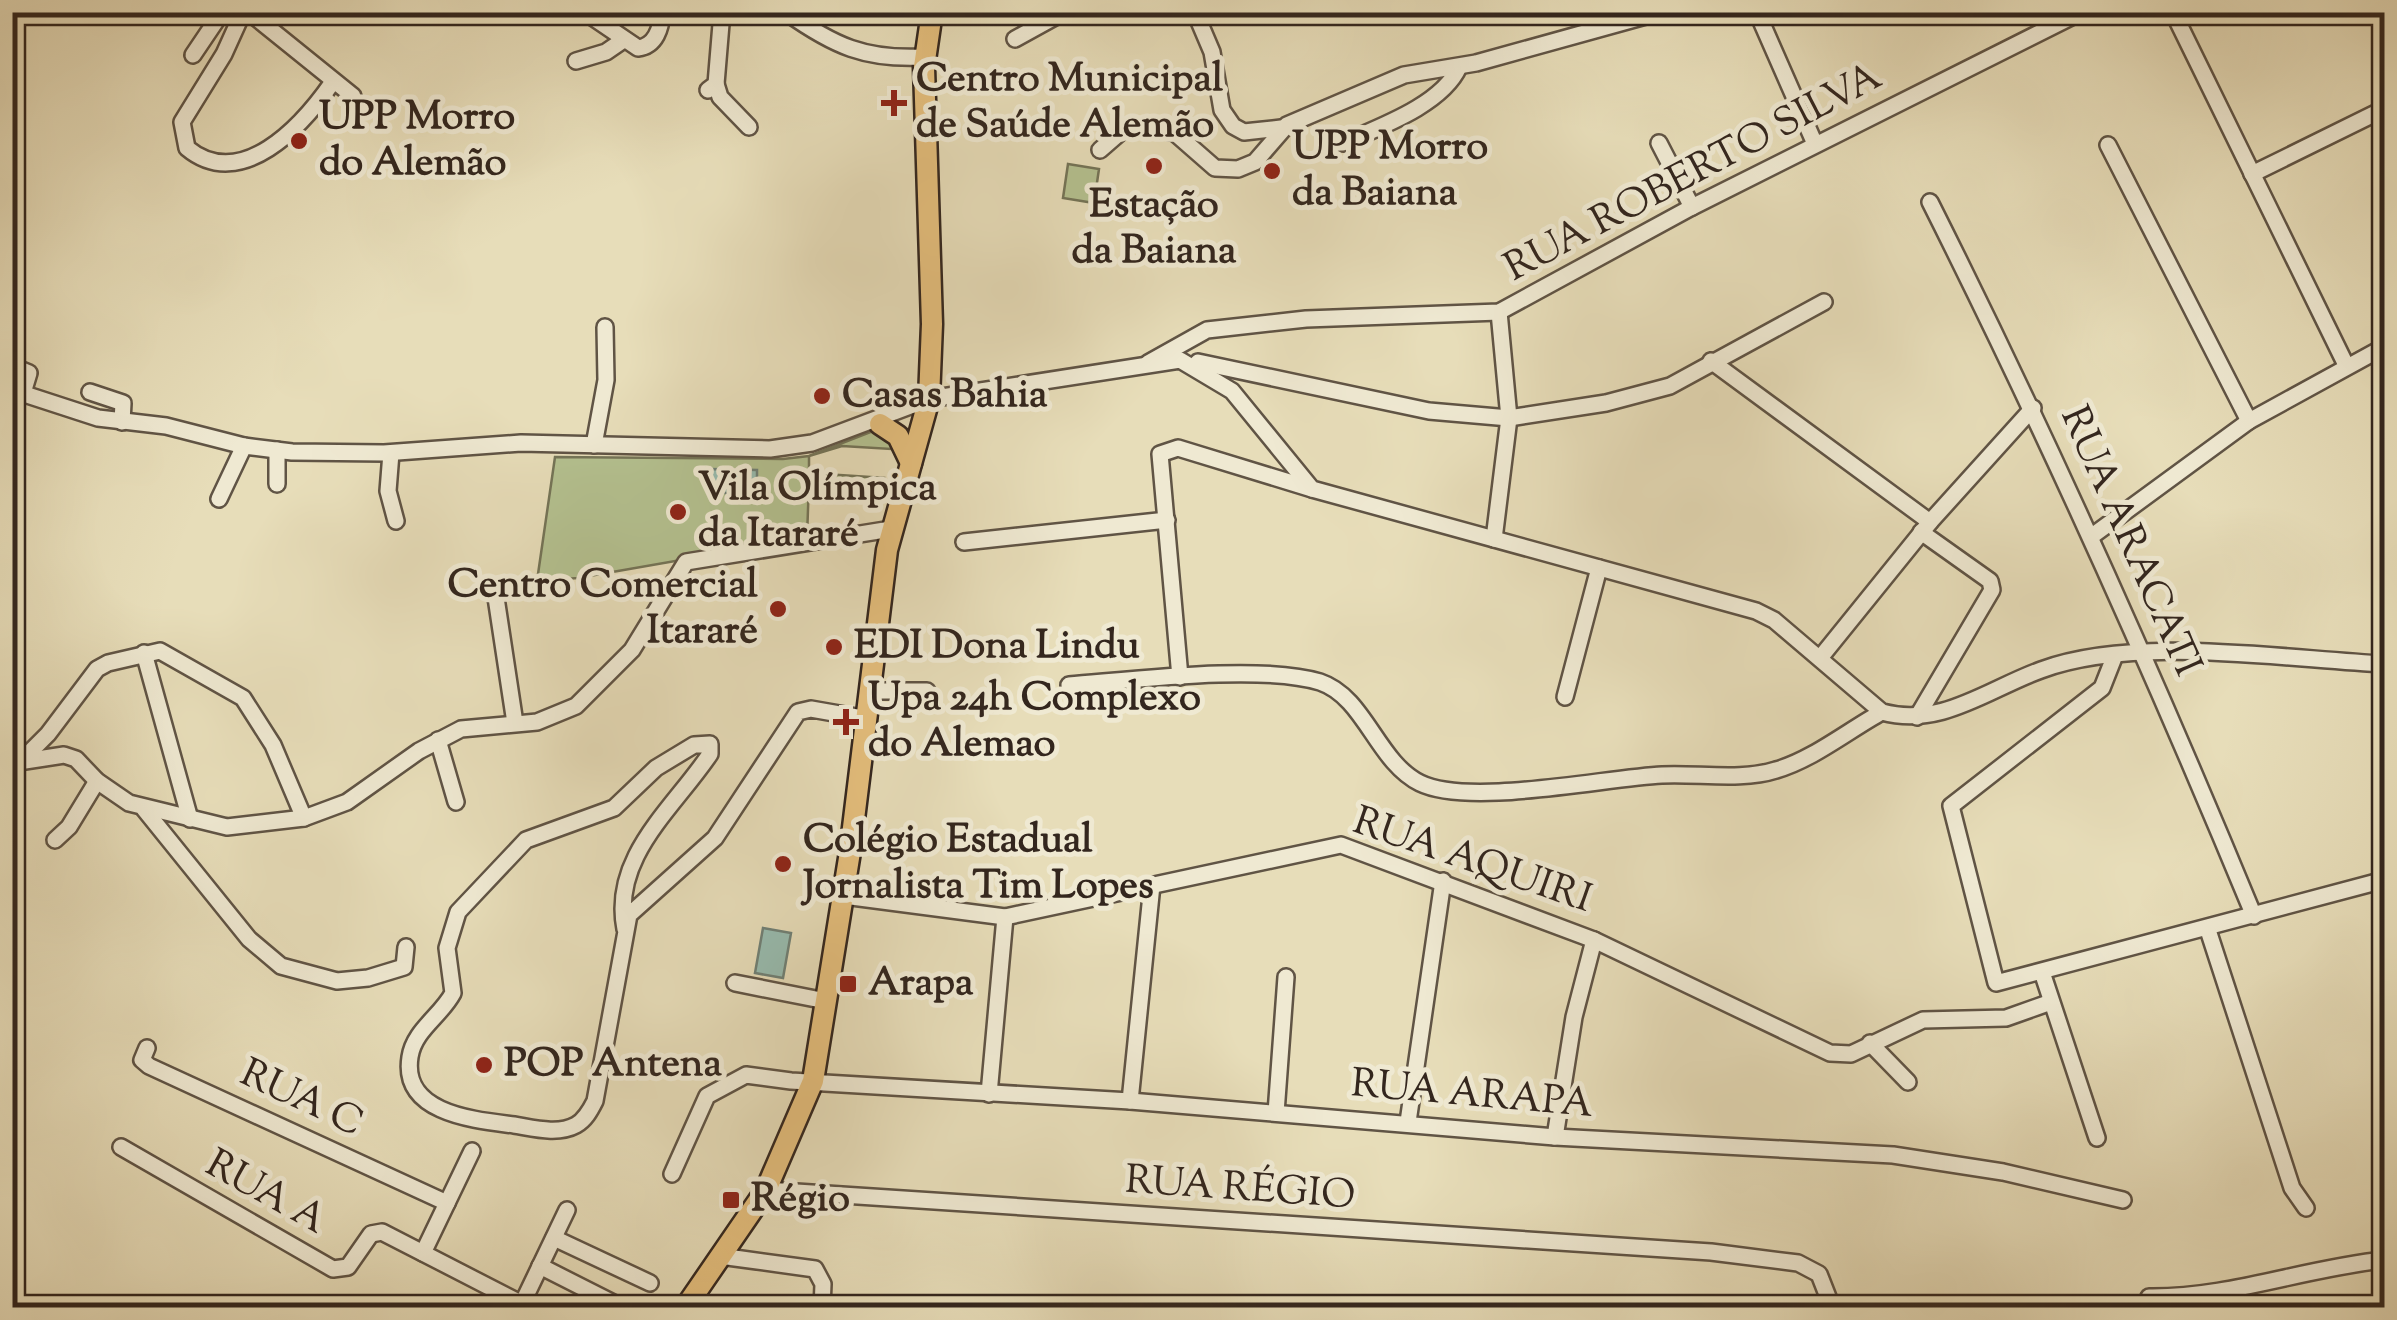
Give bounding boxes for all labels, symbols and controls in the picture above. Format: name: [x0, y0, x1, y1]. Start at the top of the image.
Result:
street label: RUA ROBERTO SILVA: [1495, 50, 1893, 298]
place label: Centro Municipal de Saúde Alemão: [916, 52, 1224, 155]
place label: UPP Morro do Alemão: [319, 90, 515, 193]
marker: Centro Municipal de Saúde Alemão: [881, 90, 907, 116]
place label: UPP Morro da Baiana: [1292, 120, 1488, 223]
marker: UPP Morro do Alemão: [288, 130, 310, 152]
marker: Estação da Baiana: [1143, 155, 1165, 177]
marker: UPP Morro da Baiana: [1261, 160, 1283, 182]
place label: Estação da Baiana: [1071, 178, 1237, 281]
place label: Casas Bahia: [842, 368, 1048, 425]
marker: Casas Bahia: [811, 385, 833, 407]
street label: RUA ARACATI: [2044, 398, 2214, 686]
place label: Vila Olímpica da Itararé: [698, 461, 937, 564]
marker: Vila Olímpica da Itararé: [667, 501, 689, 523]
place label: Centro Comercial Itararé: [448, 558, 759, 661]
marker: Centro Comercial Itararé: [767, 598, 789, 620]
place label: EDI Dona Lindu: [854, 619, 1140, 676]
marker: EDI Dona Lindu: [823, 636, 845, 658]
place label: Upa 24h Complexo do Alemao: [868, 671, 1201, 774]
marker: Upa 24h Complexo do Alemao: [833, 709, 859, 735]
street label: RUA AQUIRI: [1345, 794, 1599, 930]
place label: Colégio Estadual Jornalista Tim Lopes: [800, 813, 1154, 916]
marker: Colégio Estadual Jornalista Tim Lopes: [772, 853, 794, 875]
place label: Arapa: [868, 956, 974, 1013]
marker: Arapa: [837, 973, 859, 995]
place label: POP Antena: [504, 1037, 722, 1094]
street label: RUA C: [230, 1047, 372, 1153]
marker: POP Antena: [473, 1054, 495, 1076]
street label: RUA ARAPA: [1349, 1057, 1595, 1135]
street label: RUA A: [194, 1138, 336, 1250]
street label: RUA RÉGIO: [1123, 1154, 1357, 1226]
place label: Régio: [751, 1172, 850, 1229]
marker: Régio: [720, 1189, 742, 1211]

